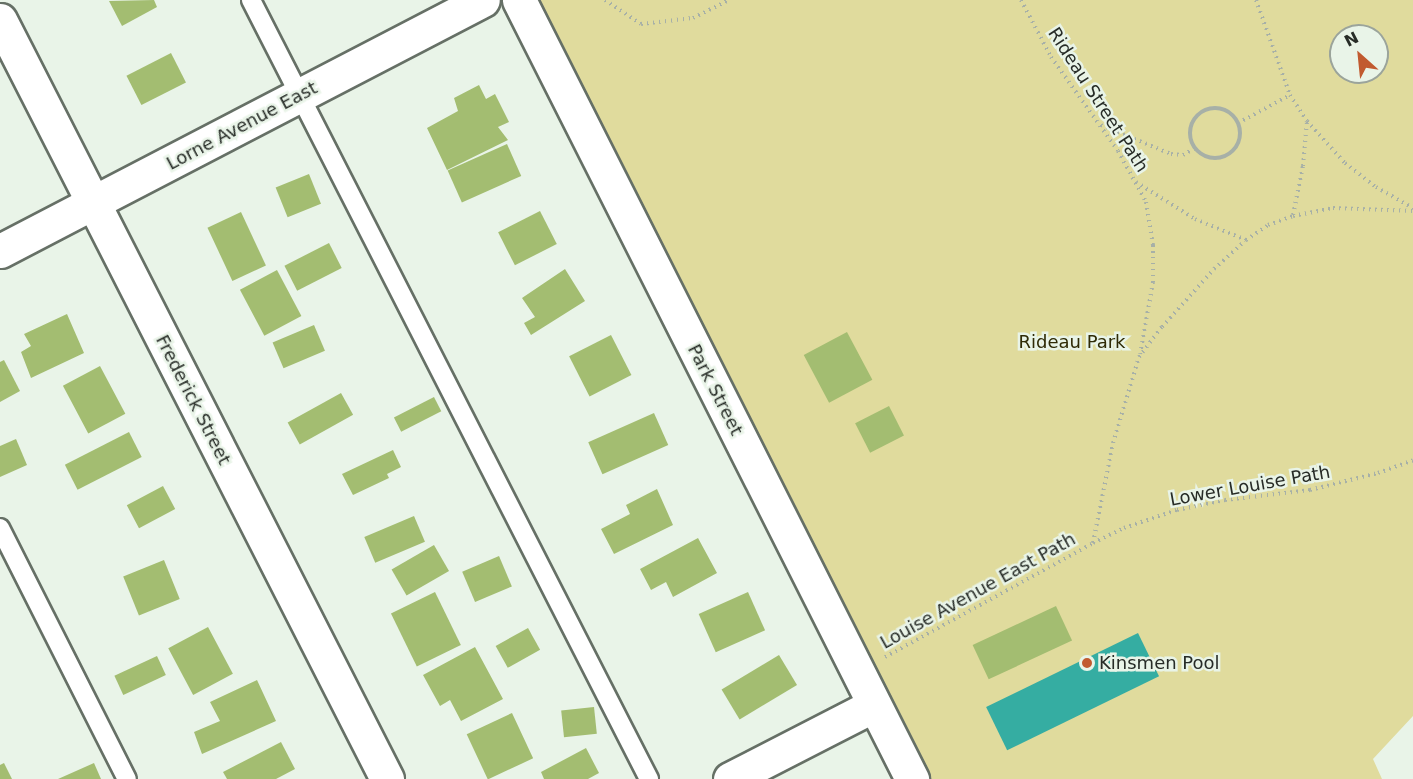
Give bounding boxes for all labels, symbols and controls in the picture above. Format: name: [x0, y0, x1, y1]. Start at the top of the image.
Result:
street label: Rideau Street Path: [1043, 24, 1153, 176]
north arrow: [1329, 24, 1389, 84]
text: N: [1341, 28, 1362, 51]
street label: Lorne Avenue East: [163, 77, 321, 175]
street label: Frederick Street: [151, 331, 235, 469]
park label: Rideau Park: [1018, 331, 1126, 353]
street label: Park Street: [683, 341, 747, 439]
street label: Lower Louise Path: [1168, 461, 1332, 511]
street label: Louise Avenue East Path: [877, 528, 1079, 654]
place label: Kinsmen Pool: [1099, 652, 1220, 674]
marker: Kinsmen Pool: [1080, 656, 1094, 670]

